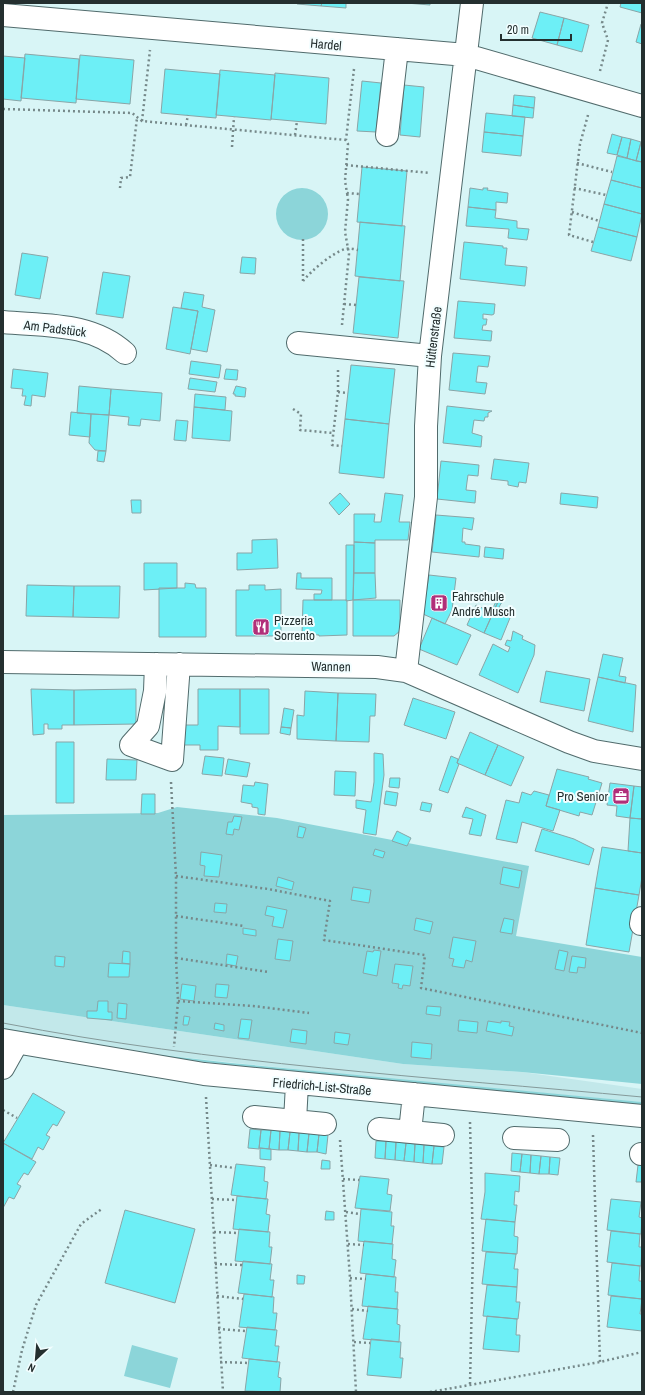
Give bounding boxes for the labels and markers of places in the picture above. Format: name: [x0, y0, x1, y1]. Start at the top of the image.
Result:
place label: Fahrschule André Musch: [451, 588, 515, 620]
building icon: Fahrschule André Musch: [429, 593, 449, 613]
place label: Pizzeria Sorrento: [274, 612, 315, 644]
restaurant icon: Pizzeria Sorrento: [251, 617, 271, 637]
office icon: Pro Senior: [611, 786, 631, 806]
place label: Pro Senior: [557, 788, 608, 805]

